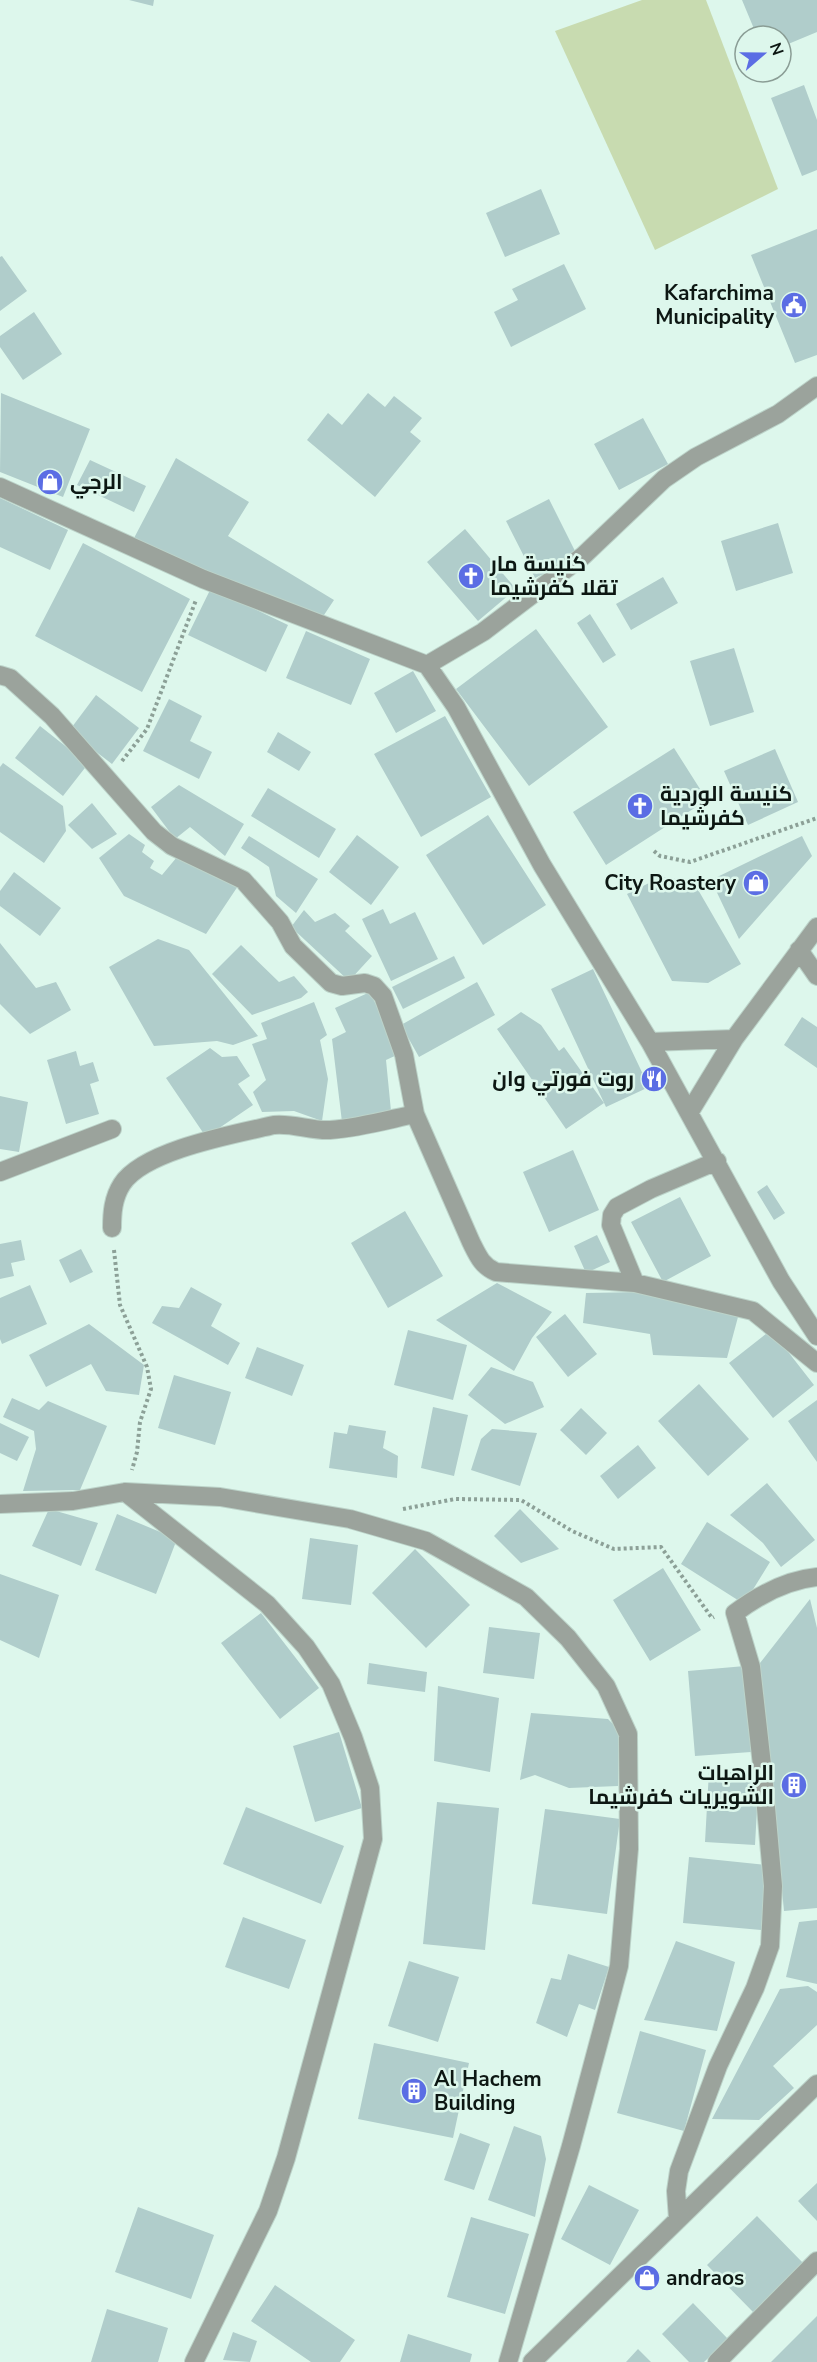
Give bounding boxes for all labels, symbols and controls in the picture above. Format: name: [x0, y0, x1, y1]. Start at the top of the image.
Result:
north arrow: [733, 24, 793, 84]
text: N: [764, 40, 789, 59]
place label: Kafarchima Municipality: [655, 279, 775, 331]
public building icon: Kafarchima Municipality: [779, 290, 809, 320]
shop icon: الرجي: [35, 467, 65, 497]
place label: الرجي: [70, 468, 123, 499]
place label: كنيسة مار تقلا كفرشيما: [489, 550, 619, 602]
church icon: كنيسة مار تقلا كفرشيما: [456, 561, 486, 591]
place label: كنيسة الوردية كفرشيما: [660, 780, 792, 832]
church icon: كنيسة الوردية كفرشيما: [625, 791, 655, 821]
shop icon: City Roastery: [741, 868, 771, 898]
place label: City Roastery: [604, 869, 737, 897]
restaurant icon: روت فورتي وان: [639, 1064, 669, 1094]
place label: روت فورتي وان: [492, 1065, 634, 1096]
place label: الراهبات الشويريات كفرشيما: [588, 1759, 774, 1811]
building icon: الراهبات الشويريات كفرشيما: [779, 1770, 809, 1800]
place label: Al Hachem Building: [434, 2065, 542, 2117]
building icon: Al Hachem Building: [399, 2076, 429, 2106]
shop icon: andraos: [632, 2263, 662, 2293]
place label: andraos: [666, 2264, 744, 2292]

